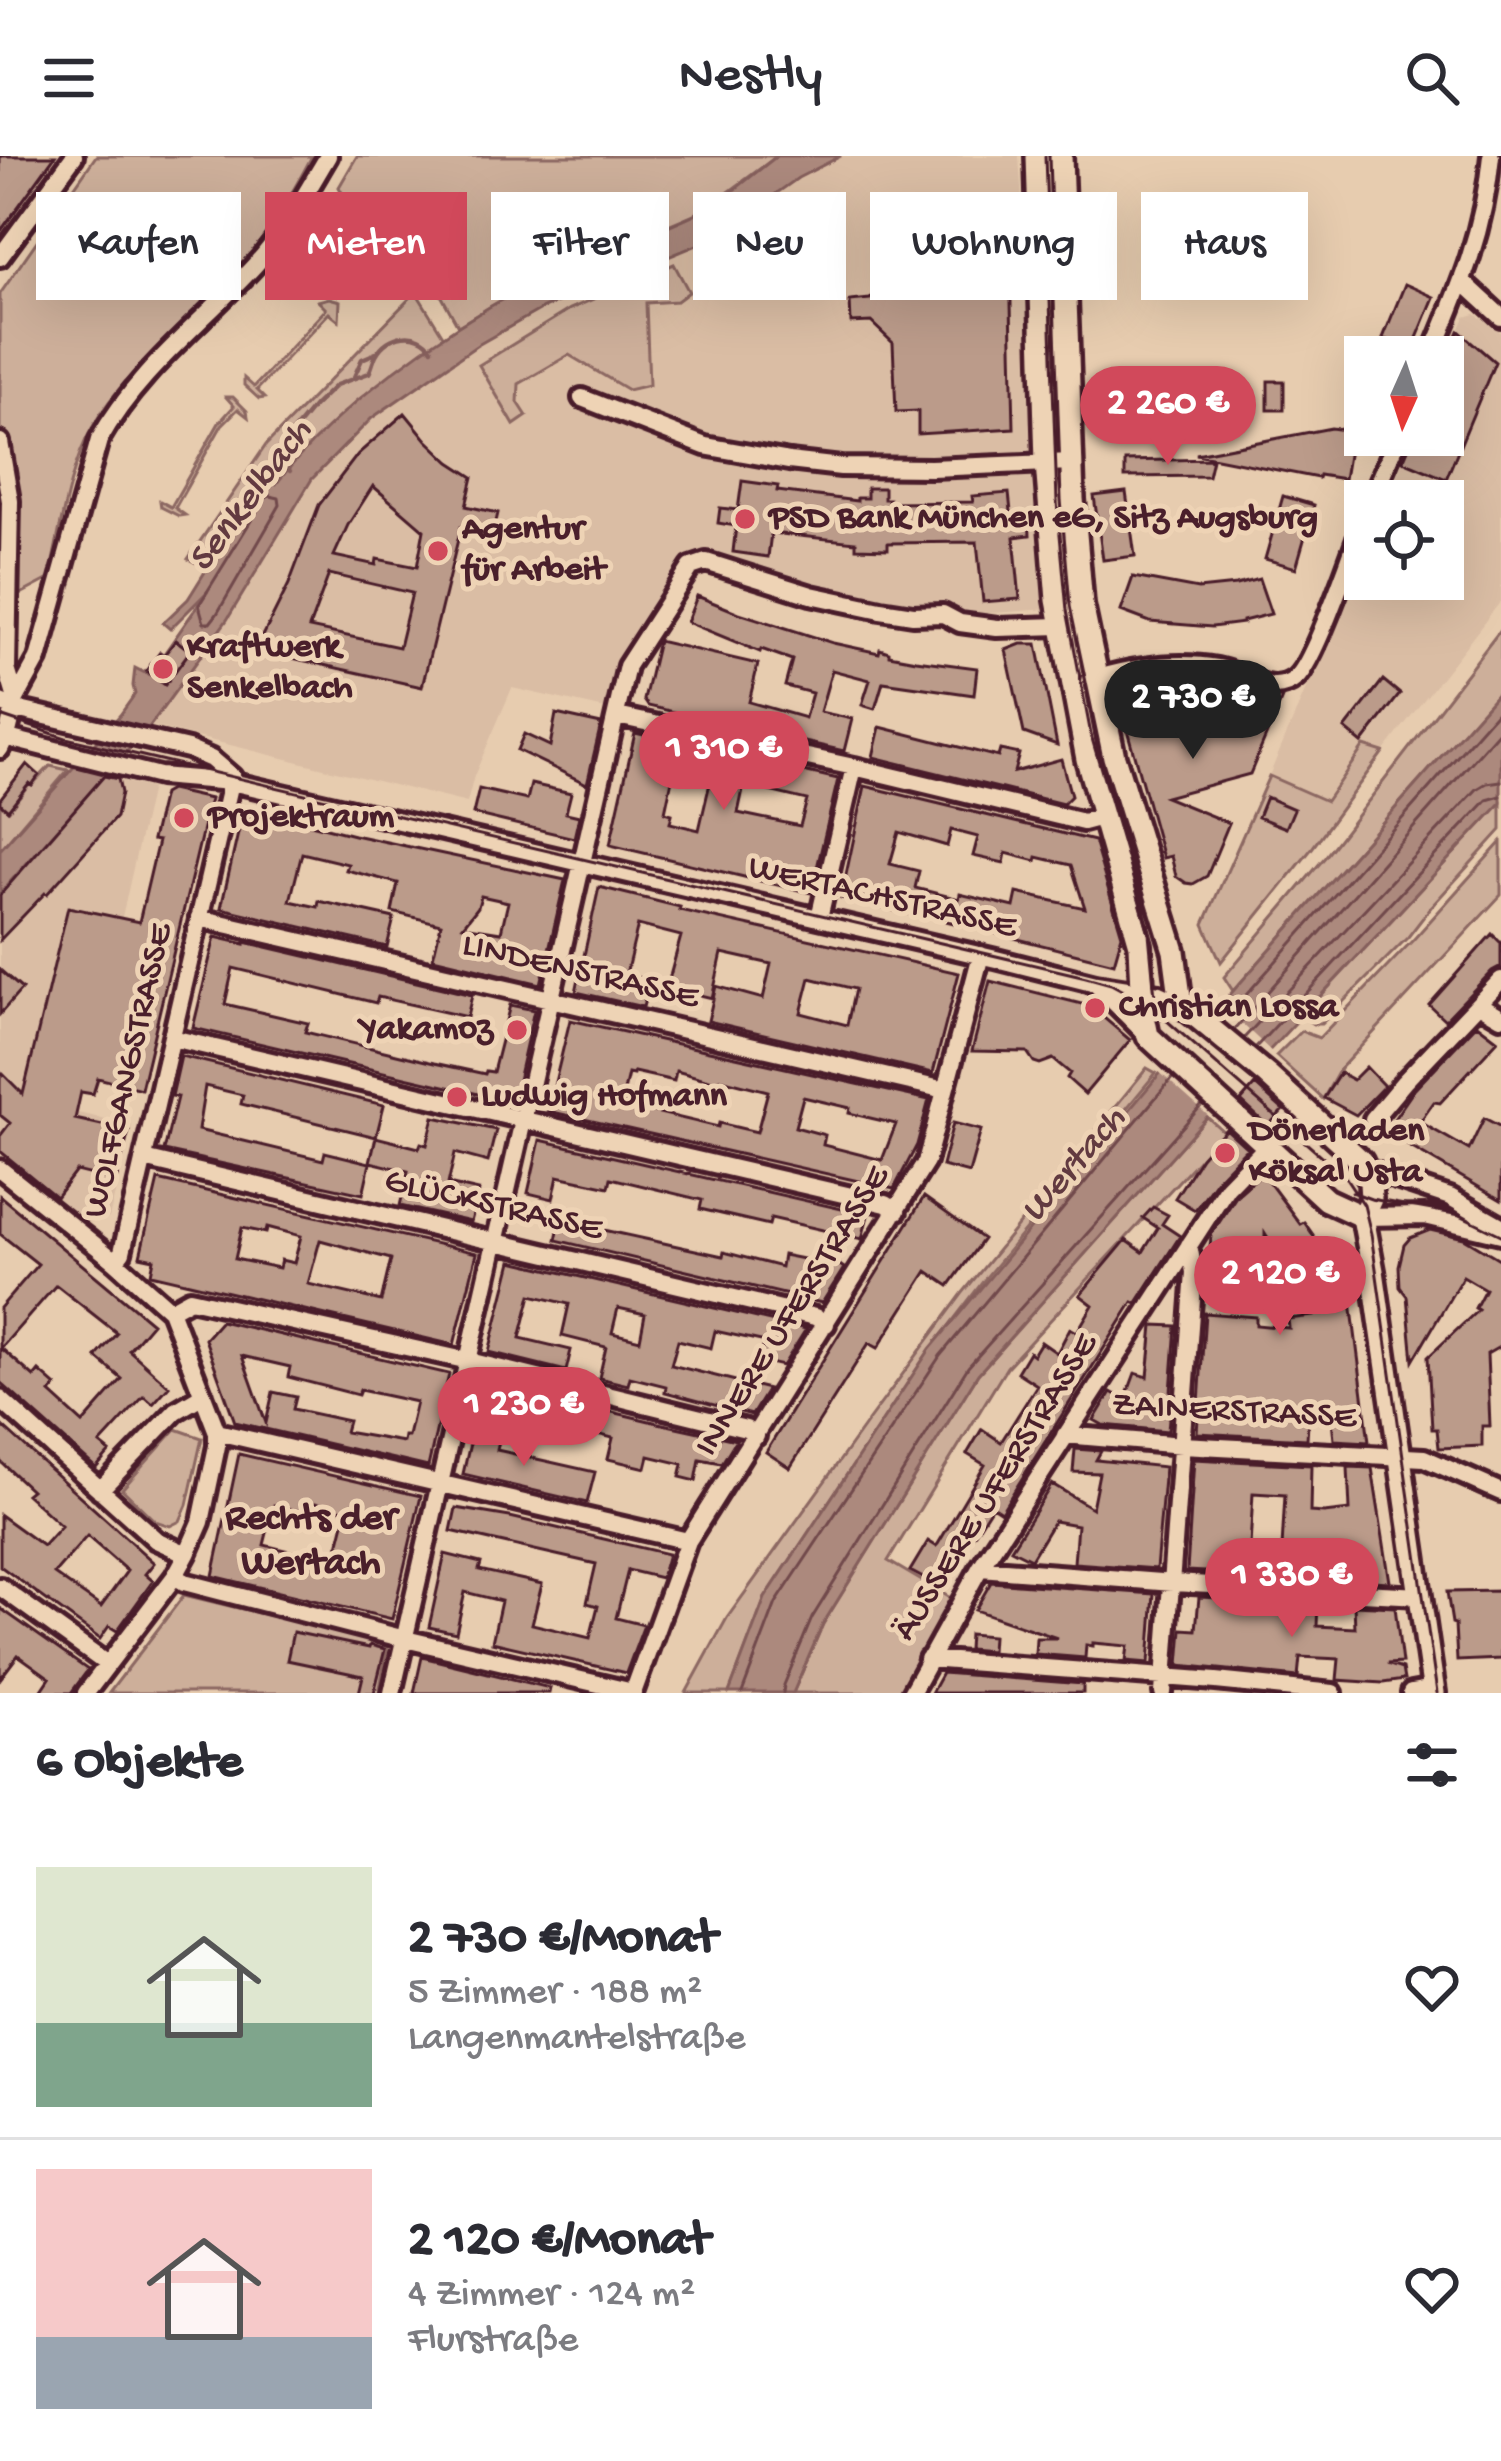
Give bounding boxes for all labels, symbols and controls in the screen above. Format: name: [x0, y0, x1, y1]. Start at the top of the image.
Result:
icon: menu: [36, 45, 102, 111]
icon: search: [1399, 45, 1465, 111]
text: Nestly: [679, 46, 822, 110]
chip: Kaufen: [36, 192, 241, 300]
chip: Mieten: [265, 192, 467, 300]
chip: Filter: [491, 192, 669, 300]
chip: Neu: [693, 192, 846, 300]
chip: Wohnung: [870, 192, 1117, 300]
chip: Haus: [1141, 192, 1308, 300]
north arrow: [1344, 336, 1464, 456]
map controls: [1344, 336, 1464, 600]
pin: 2 260 €: [1057, 366, 1279, 468]
text: 2 260 €: [1107, 382, 1229, 428]
water label: Senkelbach: [180, 411, 325, 582]
button: locate: [1344, 480, 1464, 600]
place label: PSD Bank München eG, Sitz Augsburg: [767, 498, 1318, 541]
marker: PSD Bank München eG, Sitz Augsburg: [732, 506, 758, 532]
place label: Agentur für Arbeit: [460, 509, 609, 593]
marker: Agentur für Arbeit: [425, 538, 451, 564]
place label: Kraftwerk Senkelbach: [186, 627, 353, 711]
marker: Kraftwerk Senkelbach: [150, 656, 176, 682]
pin: 2 730 €: [1082, 660, 1304, 762]
text: 2 730 €: [1131, 676, 1255, 722]
pin: 1 310 €: [613, 711, 835, 813]
text: 1 310 €: [666, 727, 782, 773]
place label: Projektraum: [206, 797, 395, 840]
marker: Projektraum: [171, 805, 197, 831]
street label: WERTACHSTRASSE: [744, 847, 1022, 951]
street label: WOLFGANGSTRASSE: [75, 918, 185, 1222]
street label: LINDENSTRASSE: [458, 925, 704, 1021]
place label: Christian Lossa: [1119, 987, 1340, 1030]
marker: Christian Lossa: [1082, 995, 1108, 1021]
place label: Yakamoz: [356, 1009, 495, 1052]
marker: Yakamoz: [504, 1017, 530, 1043]
place label: Ludwig Hofmann: [481, 1076, 728, 1119]
marker: Ludwig Hofmann: [444, 1084, 470, 1110]
water label: Wertach: [1012, 1098, 1139, 1233]
place label: Dönerladen Köksal Usta: [1246, 1111, 1425, 1195]
marker: Dönerladen Köksal Usta: [1212, 1140, 1238, 1166]
street label: INNERE UFERSTRASSE: [687, 1157, 902, 1465]
street label: GLÜCKSTRASSE: [380, 1161, 608, 1253]
pin: 2 120 €: [1169, 1236, 1391, 1338]
text: 2 120 €: [1221, 1252, 1339, 1298]
street label: ÄUSSERE UFERSTRASSE: [885, 1325, 1110, 1650]
pin: 1 230 €: [413, 1367, 635, 1469]
text: 1 230 €: [465, 1383, 583, 1429]
street label: ZAINERSTRASSE: [1111, 1385, 1359, 1441]
district label: Rechts der Wertach: [225, 1497, 401, 1588]
pin: 1 330 €: [1181, 1538, 1403, 1640]
text: 1 330 €: [1232, 1554, 1352, 1600]
icon: filters: [1399, 1732, 1465, 1798]
text: 6 Objekte: [36, 1735, 243, 1795]
text: 2 730 €/Monat: [408, 1911, 717, 1971]
icon: home: [132, 1915, 276, 2059]
icon: heart: [1399, 1954, 1465, 2020]
text: 5 Zimmer · 188 m²: [408, 1971, 702, 2017]
text: Langenmantelstraße: [408, 2017, 745, 2063]
text: 2 120 €/Monat: [408, 2213, 710, 2273]
icon: home: [132, 2217, 276, 2361]
icon: heart: [1399, 2256, 1465, 2322]
text: 4 Zimmer · 124 m²: [408, 2273, 695, 2319]
text: Flurstraße: [408, 2319, 578, 2365]

